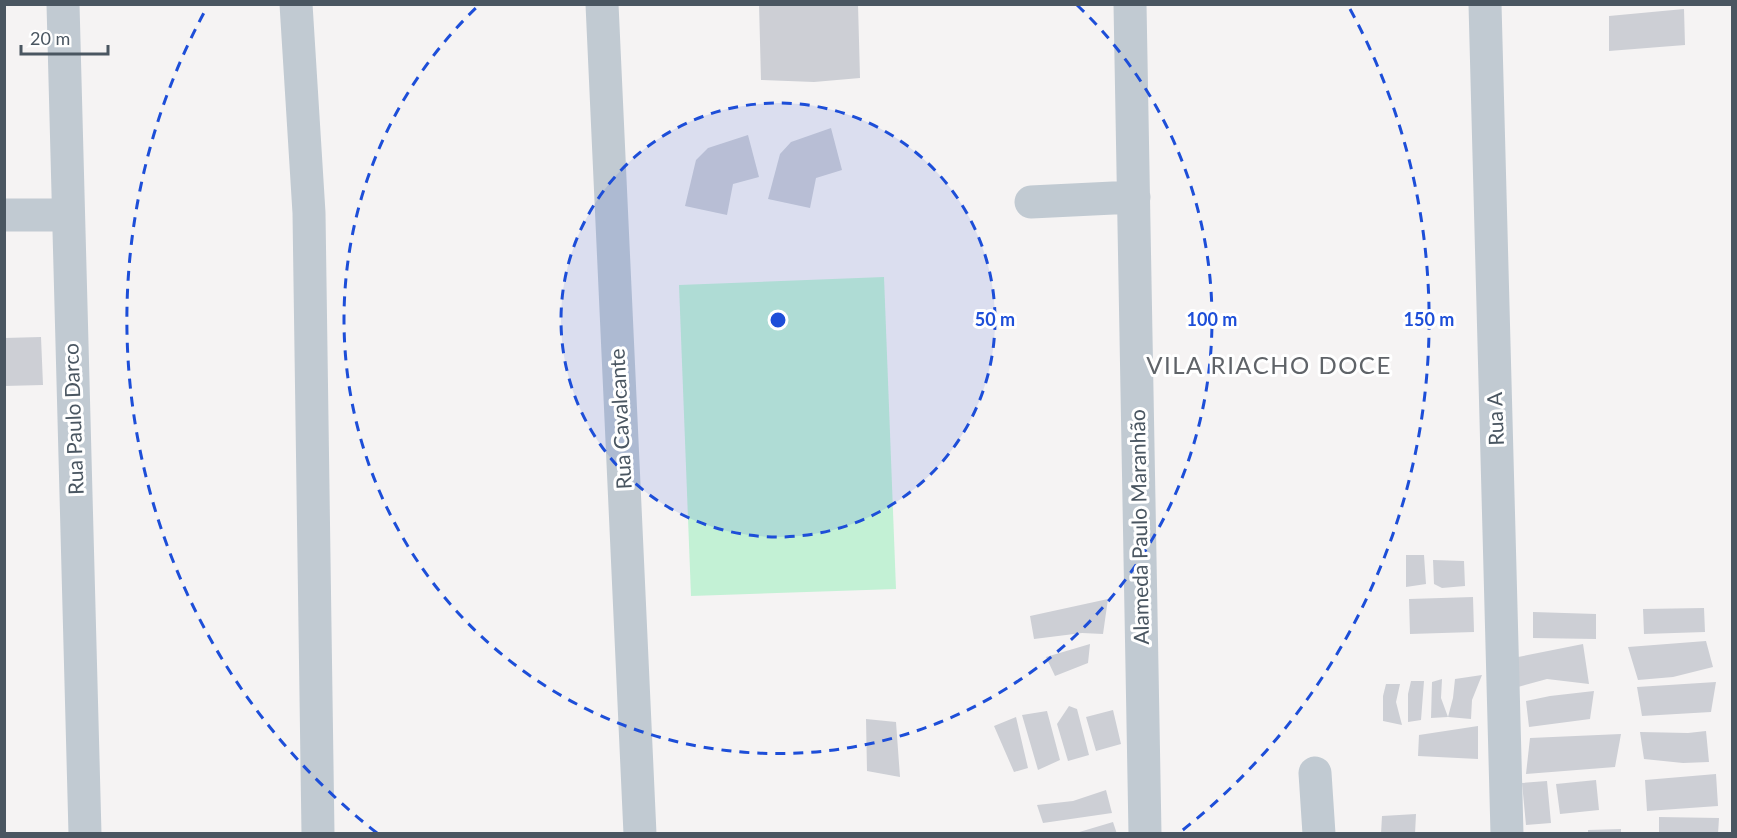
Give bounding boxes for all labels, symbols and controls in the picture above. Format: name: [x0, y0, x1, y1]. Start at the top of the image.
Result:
scale bar: [21, 18, 108, 56]
text: 20 m: [30, 27, 70, 49]
text: 50 m: [975, 308, 1015, 330]
text: 100 m: [1187, 308, 1237, 330]
text: 150 m: [1404, 308, 1454, 330]
centre of rings: [768, 310, 788, 330]
street label: Rua Paulo Darco: [57, 343, 88, 495]
street label: Rua Cavalcante: [603, 348, 636, 490]
district label: VILA RIACHO DOCE: [1146, 350, 1392, 379]
street label: Rua A: [1481, 391, 1508, 446]
street label: Alameda Paulo Maranhão: [1124, 409, 1153, 645]

